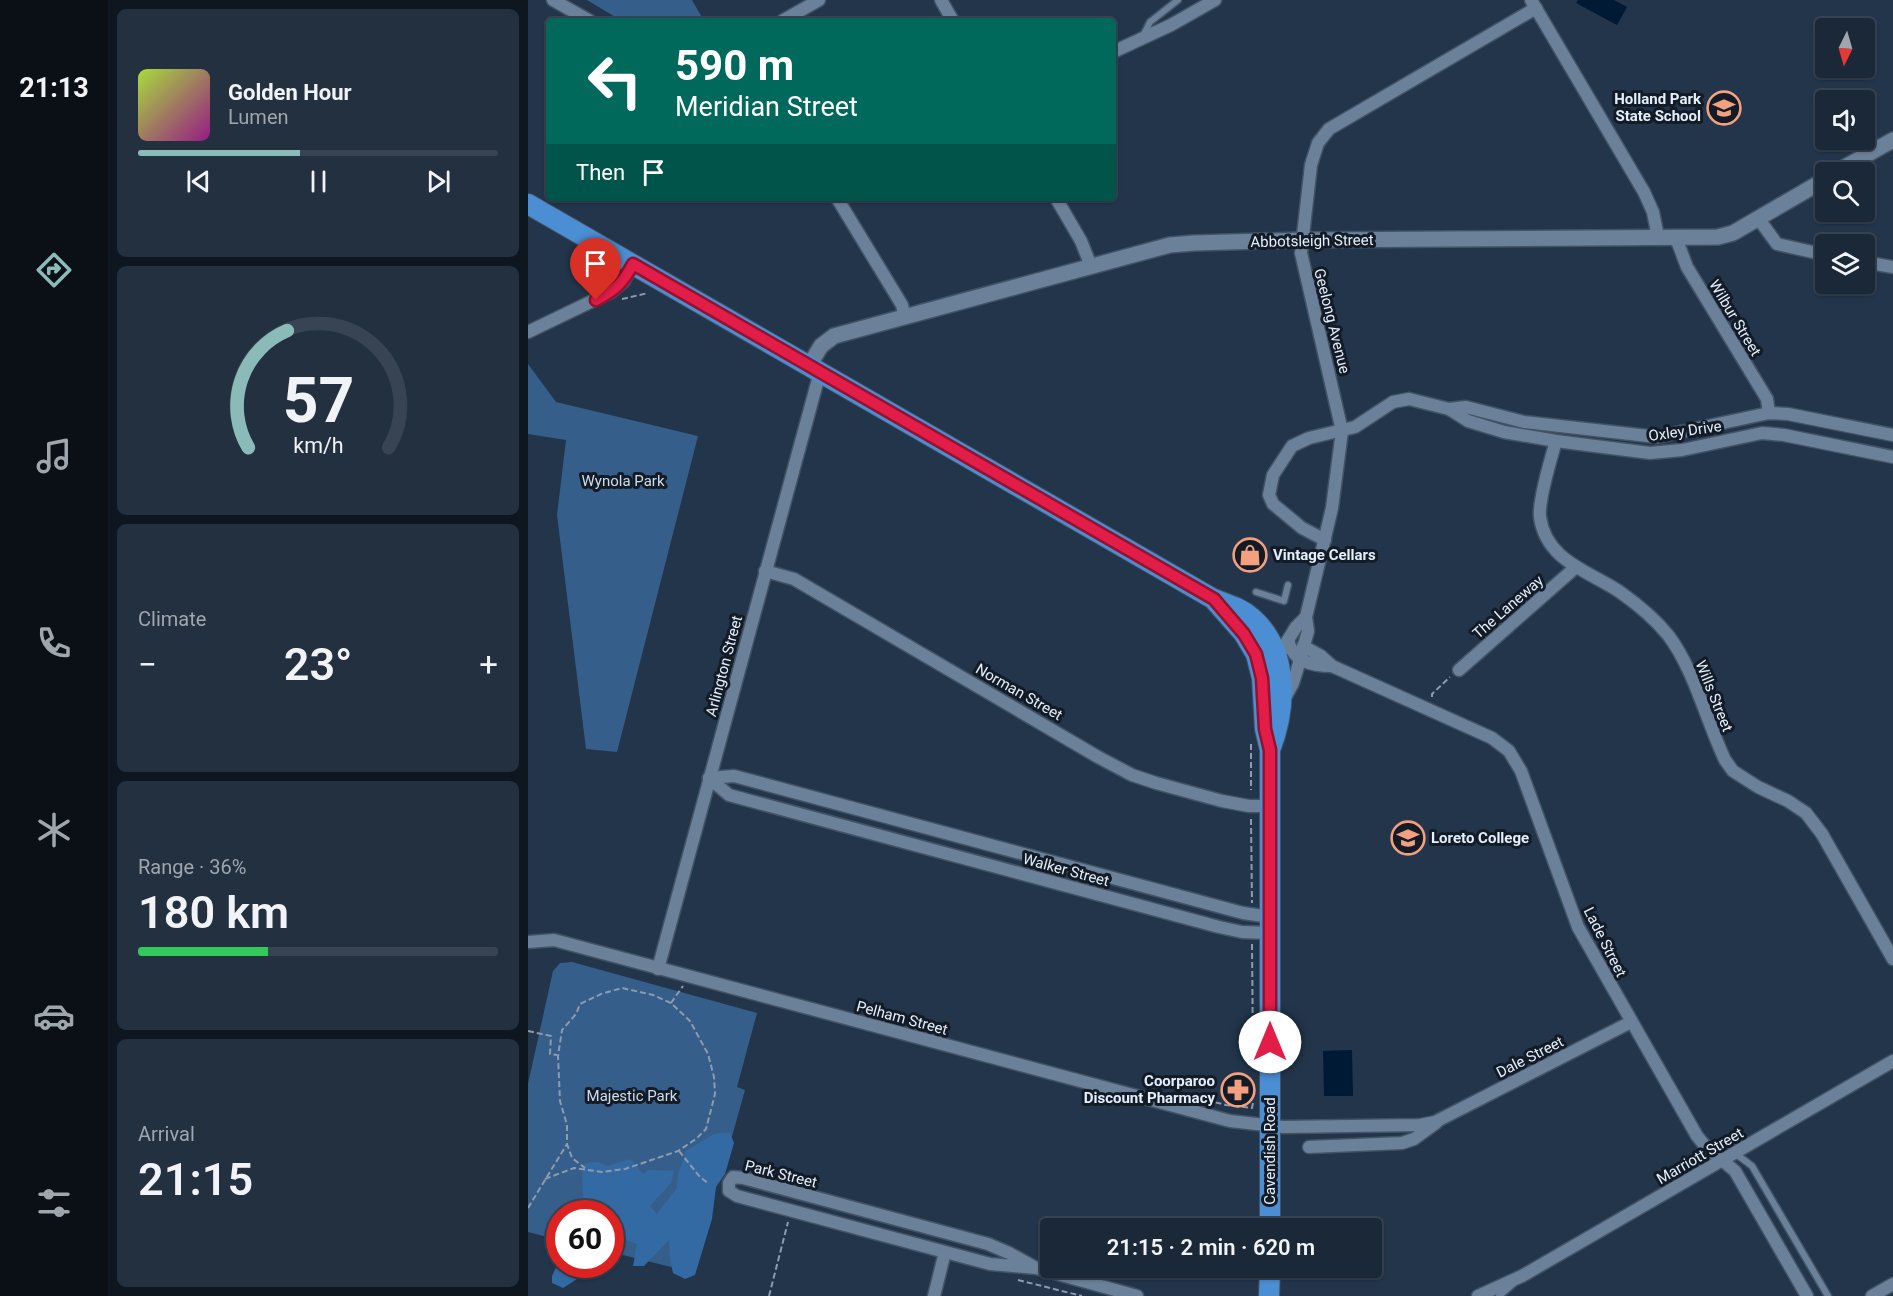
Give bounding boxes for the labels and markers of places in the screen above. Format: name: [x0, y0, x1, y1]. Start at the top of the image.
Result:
place label: Holland Park State School: [1614, 90, 1702, 125]
school or university icon: Holland Park State School: [1706, 90, 1742, 126]
pin: [570, 238, 621, 300]
shop icon: Vintage Cellars: [1232, 537, 1268, 573]
place label: Vintage Cellars: [1273, 546, 1376, 564]
school or university icon: Loreto College: [1390, 820, 1426, 856]
place label: Loreto College: [1431, 829, 1529, 847]
place label: Coorparoo Discount Pharmacy: [1084, 1072, 1215, 1107]
pharmacy icon: Coorparoo Discount Pharmacy: [1220, 1072, 1256, 1108]

